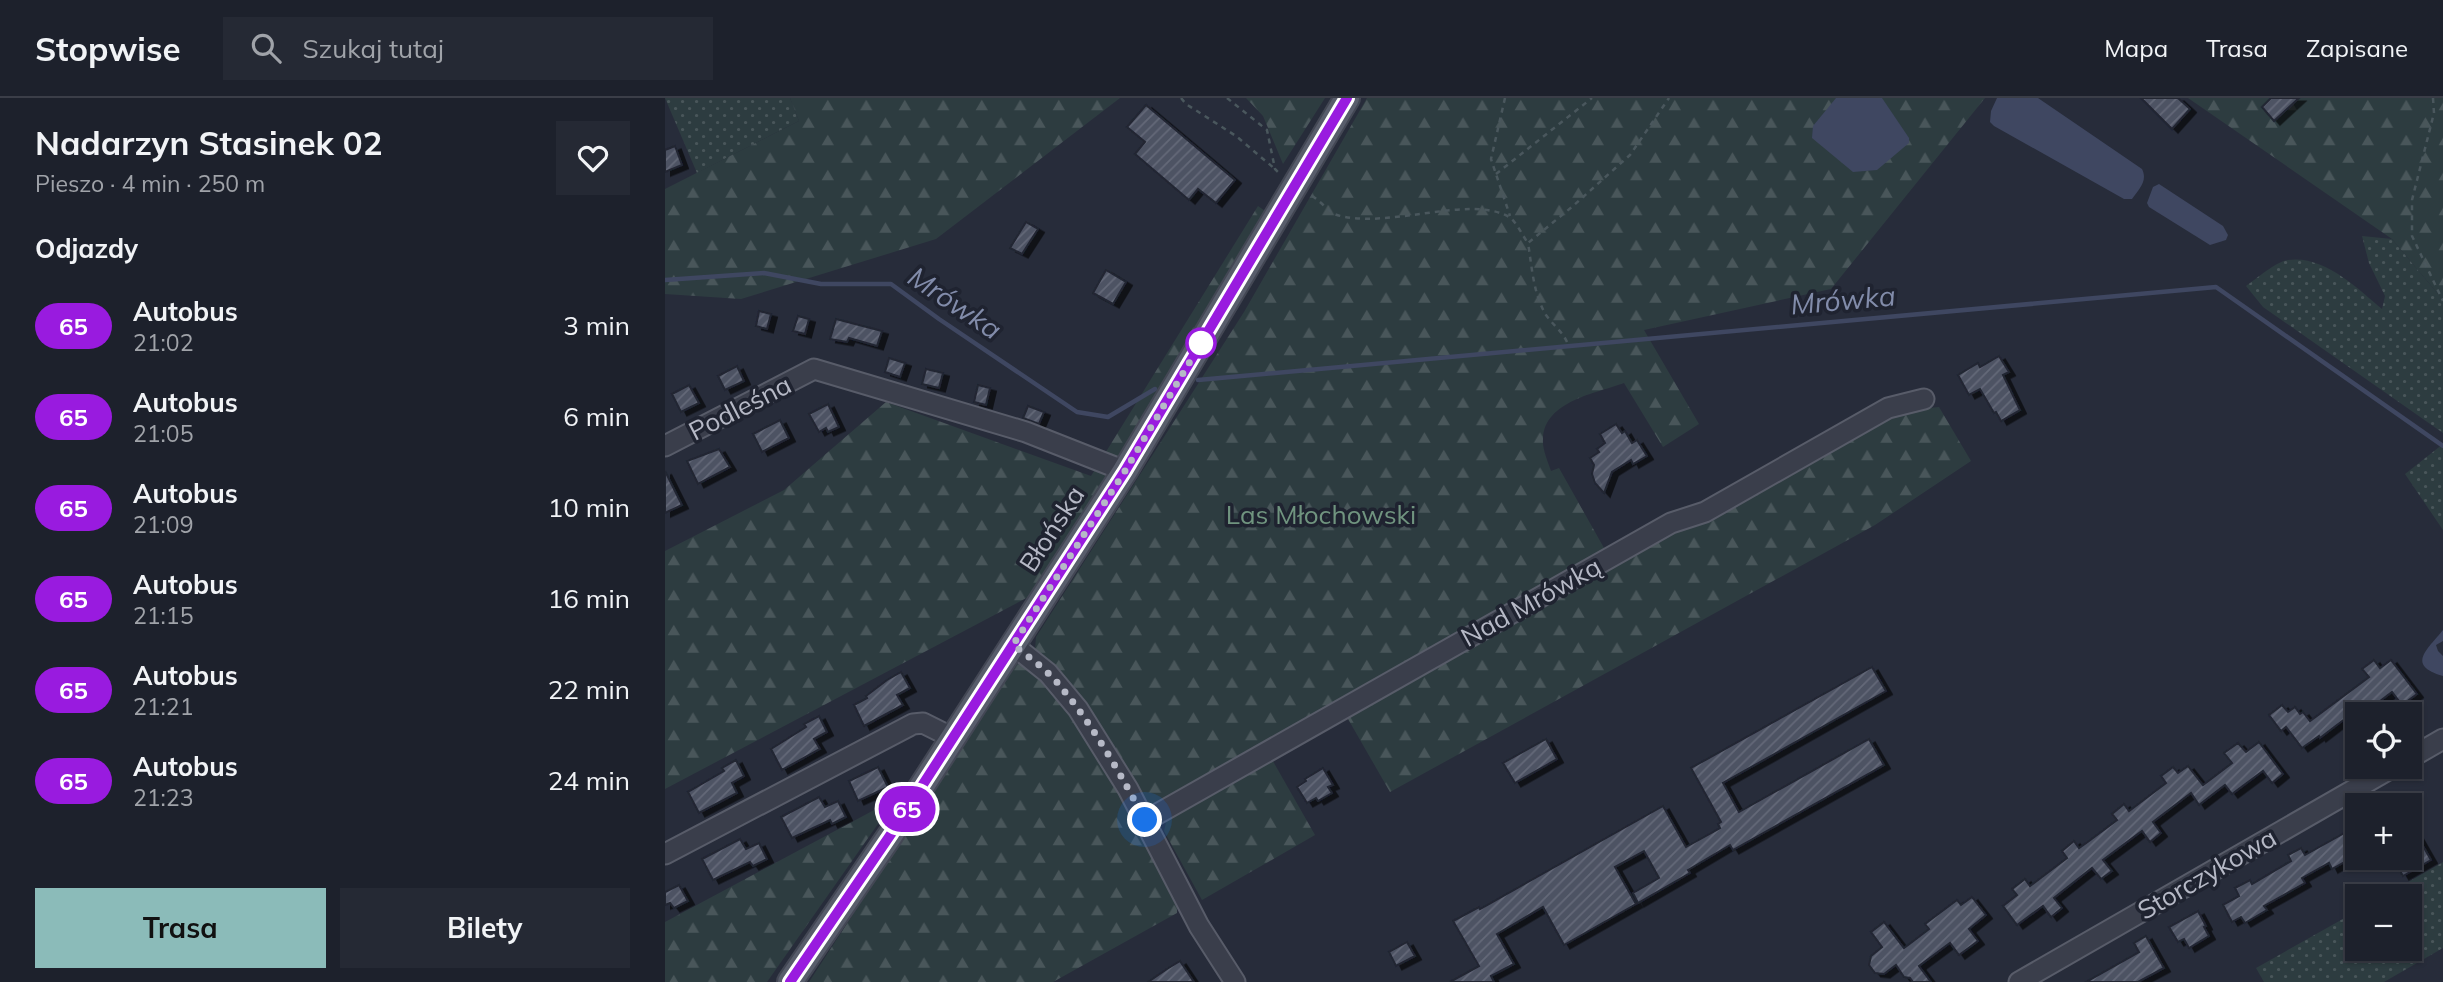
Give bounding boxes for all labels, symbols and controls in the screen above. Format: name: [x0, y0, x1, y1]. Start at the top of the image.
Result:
search box: [223, 17, 713, 80]
text: Stopwise: [35, 28, 181, 69]
icon: search: [247, 29, 285, 67]
text: Szukaj tutaj: [303, 32, 444, 65]
text: Mapa: [2104, 33, 2168, 63]
text: Trasa: [2206, 33, 2268, 63]
text: Zapisane: [2306, 33, 2408, 63]
button: heart: [556, 121, 630, 195]
text: Nadarzyn Stasinek 02: [35, 122, 382, 163]
text: Pieszo · 4 min · 250 m: [35, 169, 265, 198]
text: Odjazdy: [35, 232, 138, 265]
water label: Mrówka: [902, 259, 1009, 347]
water label: Mrówka: [1789, 277, 1897, 322]
text: Autobus: [133, 295, 238, 328]
text: 3 min: [563, 309, 630, 342]
text: 65: [59, 311, 88, 341]
text: 21:02: [133, 328, 193, 357]
unlabelled marker: [1186, 328, 1216, 358]
street label: Podleśna: [683, 368, 797, 447]
text: Autobus: [133, 386, 238, 419]
text: 6 min: [563, 400, 630, 433]
text: 65: [59, 402, 88, 432]
text: 21:05: [133, 419, 193, 448]
text: Autobus: [133, 477, 238, 510]
street label: Błońska: [1012, 480, 1091, 578]
text: 10 min: [548, 491, 630, 524]
text: 65: [59, 493, 88, 523]
park label: Las Młochowski: [1226, 498, 1416, 531]
text: 21:09: [133, 510, 193, 539]
street label: Nad Mrówką: [1455, 550, 1607, 654]
text: Autobus: [133, 568, 238, 601]
text: 16 min: [548, 582, 630, 615]
text: 65: [59, 584, 88, 614]
text: 21:15: [133, 601, 193, 630]
text: Autobus: [133, 659, 238, 692]
text: 22 min: [548, 673, 630, 706]
text: 65: [59, 675, 88, 705]
text: 21:21: [133, 692, 193, 721]
map controls: [2345, 702, 2422, 961]
button: locate: [2345, 702, 2422, 779]
text: Autobus: [133, 750, 238, 783]
text: 24 min: [548, 764, 630, 797]
text: 65: [59, 766, 88, 796]
text: 21:23: [133, 783, 193, 812]
line badge: 65: [875, 786, 939, 832]
button: +: [2345, 793, 2422, 870]
text: 65: [893, 794, 921, 824]
your location: [1127, 802, 1162, 837]
street label: Storczykowa: [2131, 821, 2282, 927]
button: −: [2345, 884, 2422, 961]
button: Trasa: [35, 888, 326, 968]
button: Bilety: [340, 888, 630, 968]

